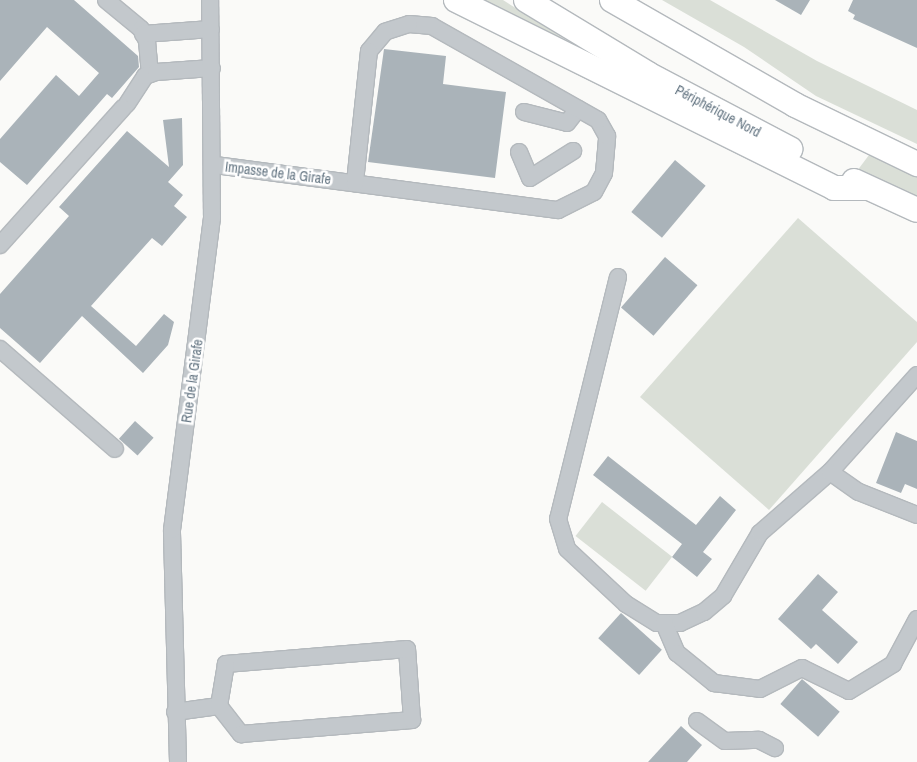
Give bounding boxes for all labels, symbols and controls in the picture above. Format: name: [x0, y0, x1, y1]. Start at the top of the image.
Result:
street label: Périphérique Nord: [672, 81, 764, 141]
street label: Impasse de la Girafe: [224, 158, 332, 188]
street label: Rue de la Girafe: [178, 338, 206, 424]

